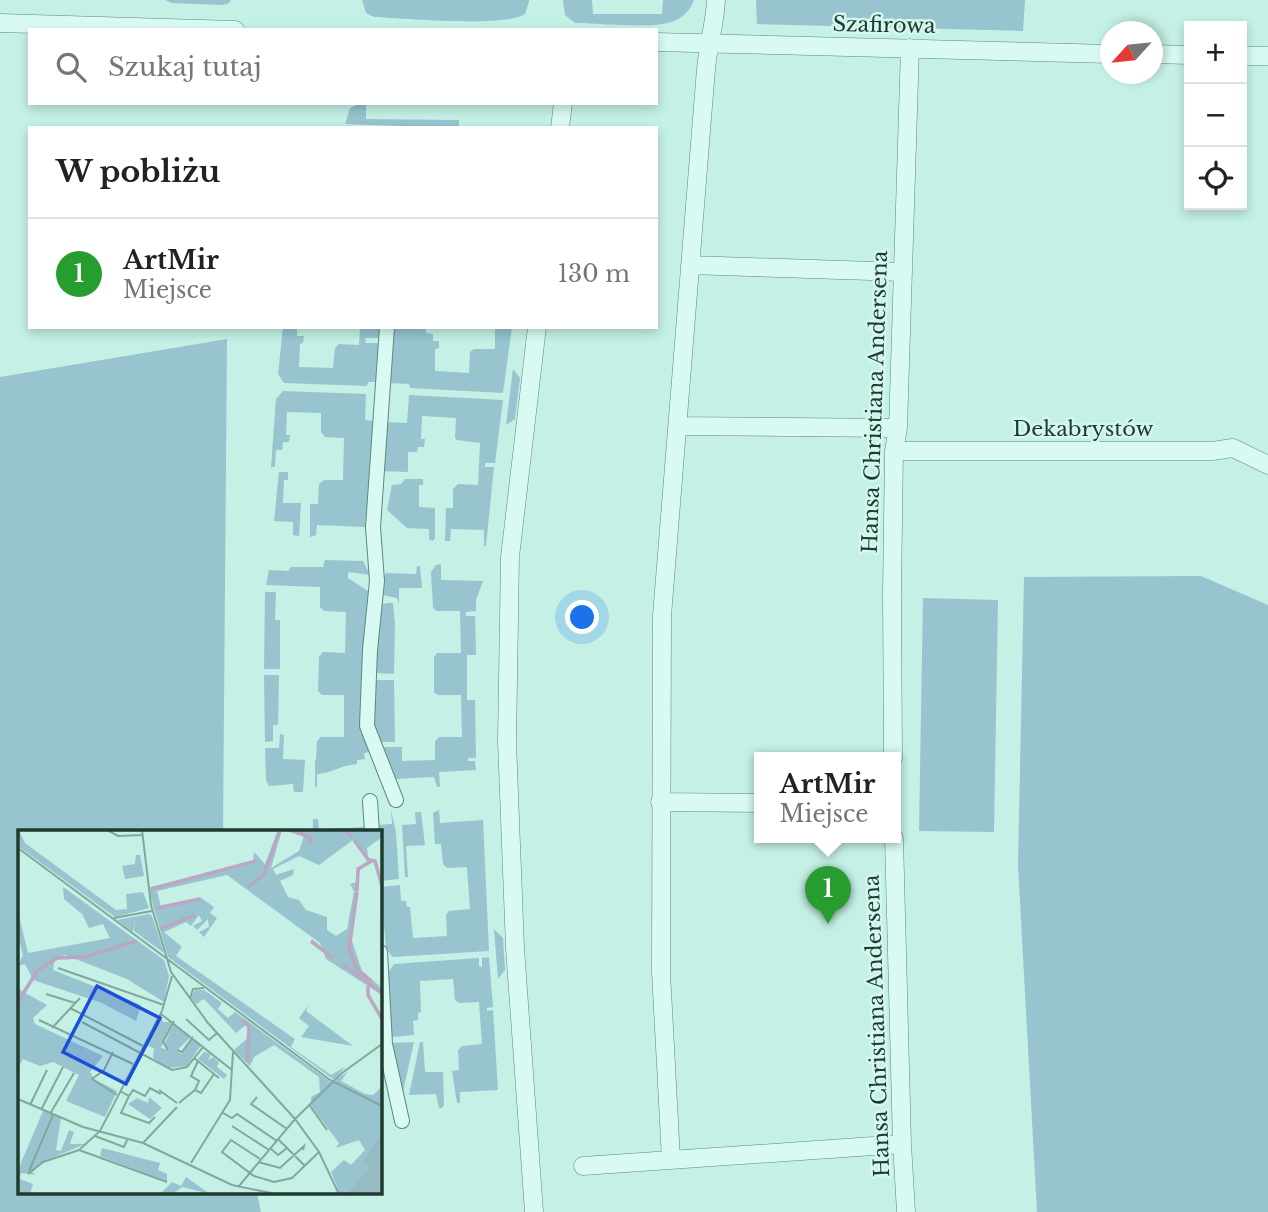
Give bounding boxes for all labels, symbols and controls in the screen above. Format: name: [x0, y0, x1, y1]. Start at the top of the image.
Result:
street label: Szafirowa: [832, 11, 936, 39]
north arrow: [1100, 21, 1163, 84]
map controls: [1184, 21, 1247, 210]
button: +: [1184, 21, 1247, 84]
search box: [28, 28, 658, 105]
icon: search: [52, 48, 90, 86]
text: Szukaj tutaj: [108, 51, 262, 83]
button: −: [1184, 84, 1247, 147]
button: locate: [1184, 147, 1247, 210]
text: W pobliżu: [56, 153, 220, 190]
text: ArtMir: [123, 244, 219, 276]
street label: Hansa Christiana Andersena: [857, 250, 893, 554]
text: 1: [74, 260, 84, 288]
text: 130 m: [558, 260, 630, 288]
text: Miejsce: [123, 276, 212, 304]
street label: Dekabrystów: [1013, 416, 1153, 442]
your location: [565, 600, 599, 634]
popup: [754, 752, 901, 843]
text: ArtMir: [779, 768, 876, 800]
text: Miejsce: [779, 800, 869, 828]
inset map: [18, 830, 382, 1194]
pin: 1: [805, 866, 851, 924]
street label: Hansa Christiana Andersena: [859, 874, 895, 1178]

